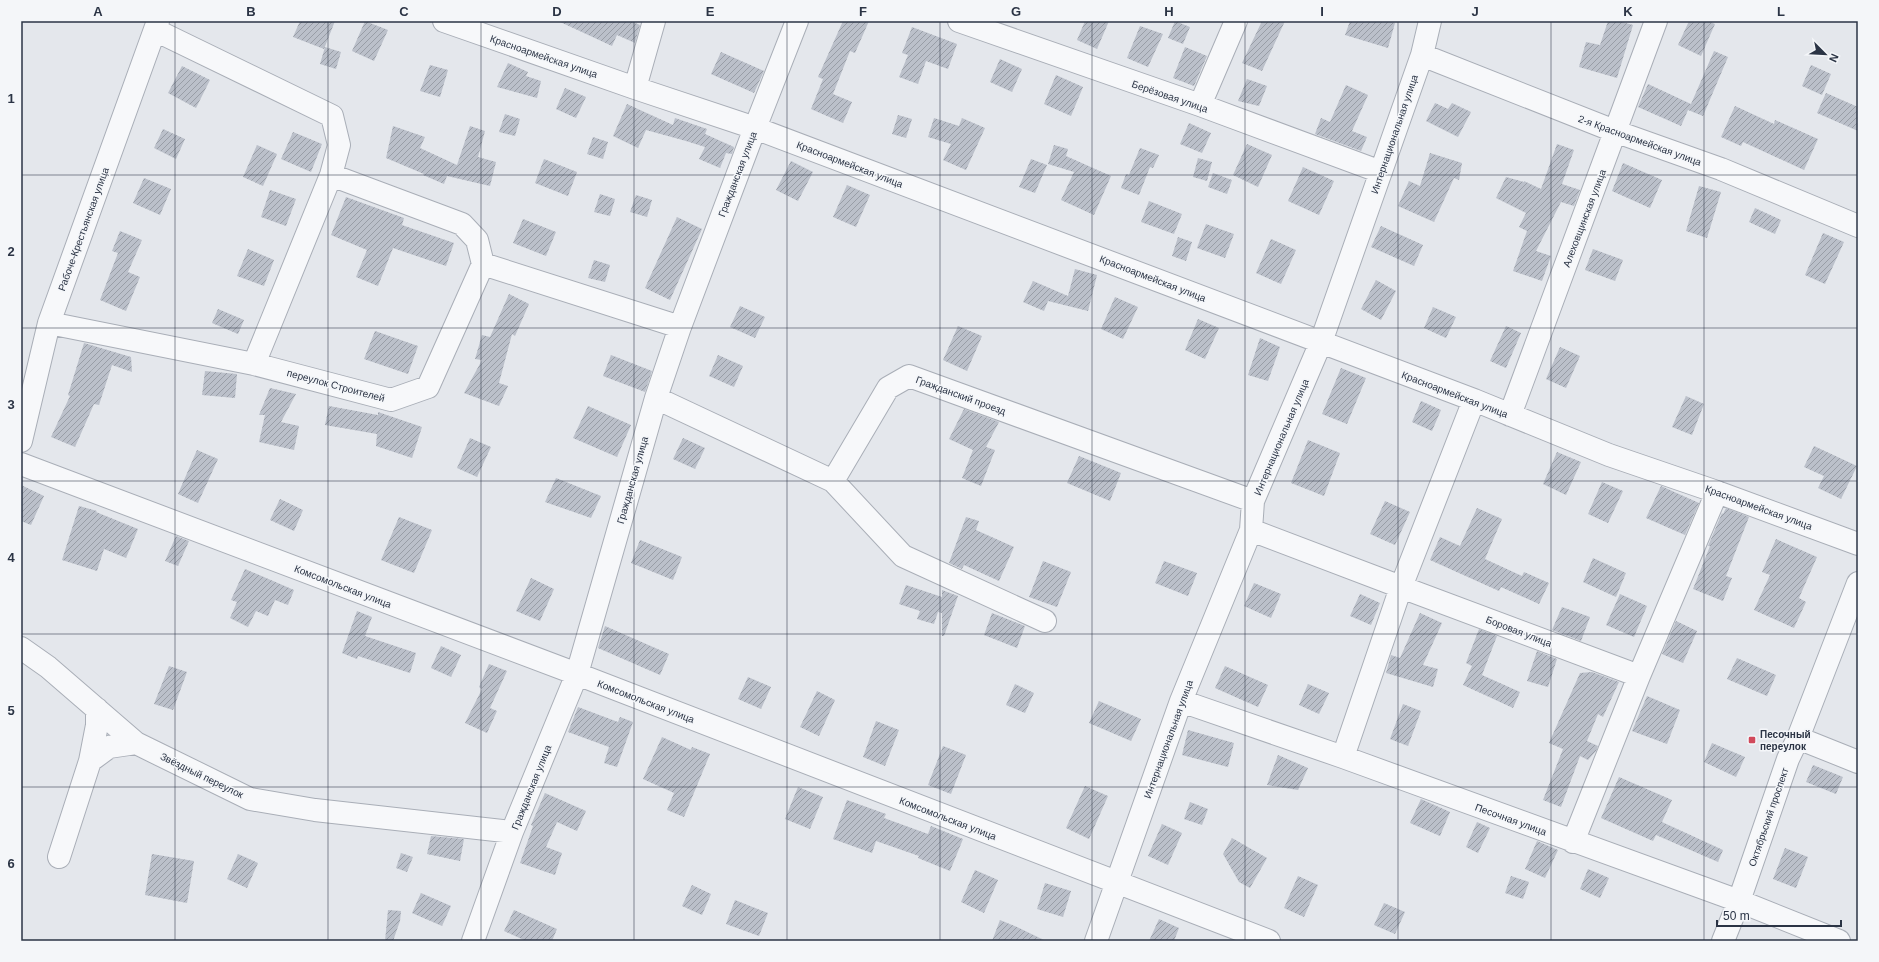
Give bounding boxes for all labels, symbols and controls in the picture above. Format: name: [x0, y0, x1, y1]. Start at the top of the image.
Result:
text: A: [93, 4, 103, 19]
text: B: [246, 4, 256, 19]
text: C: [399, 4, 409, 19]
text: D: [552, 4, 562, 19]
text: E: [706, 4, 715, 19]
text: F: [859, 4, 867, 19]
text: G: [1011, 4, 1021, 19]
text: H: [1164, 4, 1174, 19]
text: I: [1320, 4, 1324, 19]
text: J: [1471, 4, 1479, 19]
text: K: [1623, 4, 1633, 19]
text: L: [1777, 4, 1785, 19]
street label: Красноармейская улица: [489, 33, 599, 80]
north arrow: [1805, 34, 1845, 74]
text: N: [1827, 52, 1841, 64]
street label: Интернациональная улица: [1369, 73, 1420, 195]
street label: Берёзовая улица: [1130, 78, 1210, 115]
text: 1: [7, 91, 15, 106]
street label: 2-я Красноармейская улица: [1577, 113, 1703, 168]
street label: Гражданская улица: [716, 130, 759, 218]
street label: Красноармейская улица: [795, 139, 905, 190]
street label: Рабоче-Крестьянская улица: [56, 166, 111, 292]
street label: Алеховщинская улица: [1561, 167, 1608, 269]
text: 2: [7, 244, 15, 259]
street label: Красноармейская улица: [1098, 253, 1208, 304]
street label: переулок Строителей: [286, 367, 386, 404]
street label: Красноармейская улица: [1400, 369, 1510, 420]
street label: Гражданский проезд: [914, 374, 1007, 417]
street label: Интернациональная улица: [1252, 377, 1311, 497]
text: 3: [7, 397, 15, 412]
street label: Гражданская улица: [615, 435, 650, 525]
street label: Красноармейская улица: [1704, 483, 1814, 532]
text: 4: [7, 550, 15, 565]
street label: Комсомольская улица: [293, 563, 393, 610]
street label: Боровая улица: [1484, 614, 1554, 649]
street label: Комсомольская улица: [596, 678, 696, 725]
street label: Интернациональная улица: [1142, 678, 1195, 800]
text: 5: [7, 703, 15, 718]
place label: Песочный переулок: [1760, 729, 1811, 752]
marker: Песочный переулок: [1747, 735, 1757, 745]
street label: Гражданская улица: [509, 743, 554, 831]
street label: Звёздный переулок: [159, 751, 246, 801]
street label: Октябрьский проспект: [1746, 766, 1791, 868]
street label: Комсомольская улица: [898, 795, 998, 842]
street label: Песочная улица: [1474, 801, 1548, 838]
text: 6: [7, 856, 15, 871]
scale bar: [1717, 902, 1841, 928]
text: 50 m: [1723, 909, 1750, 923]

